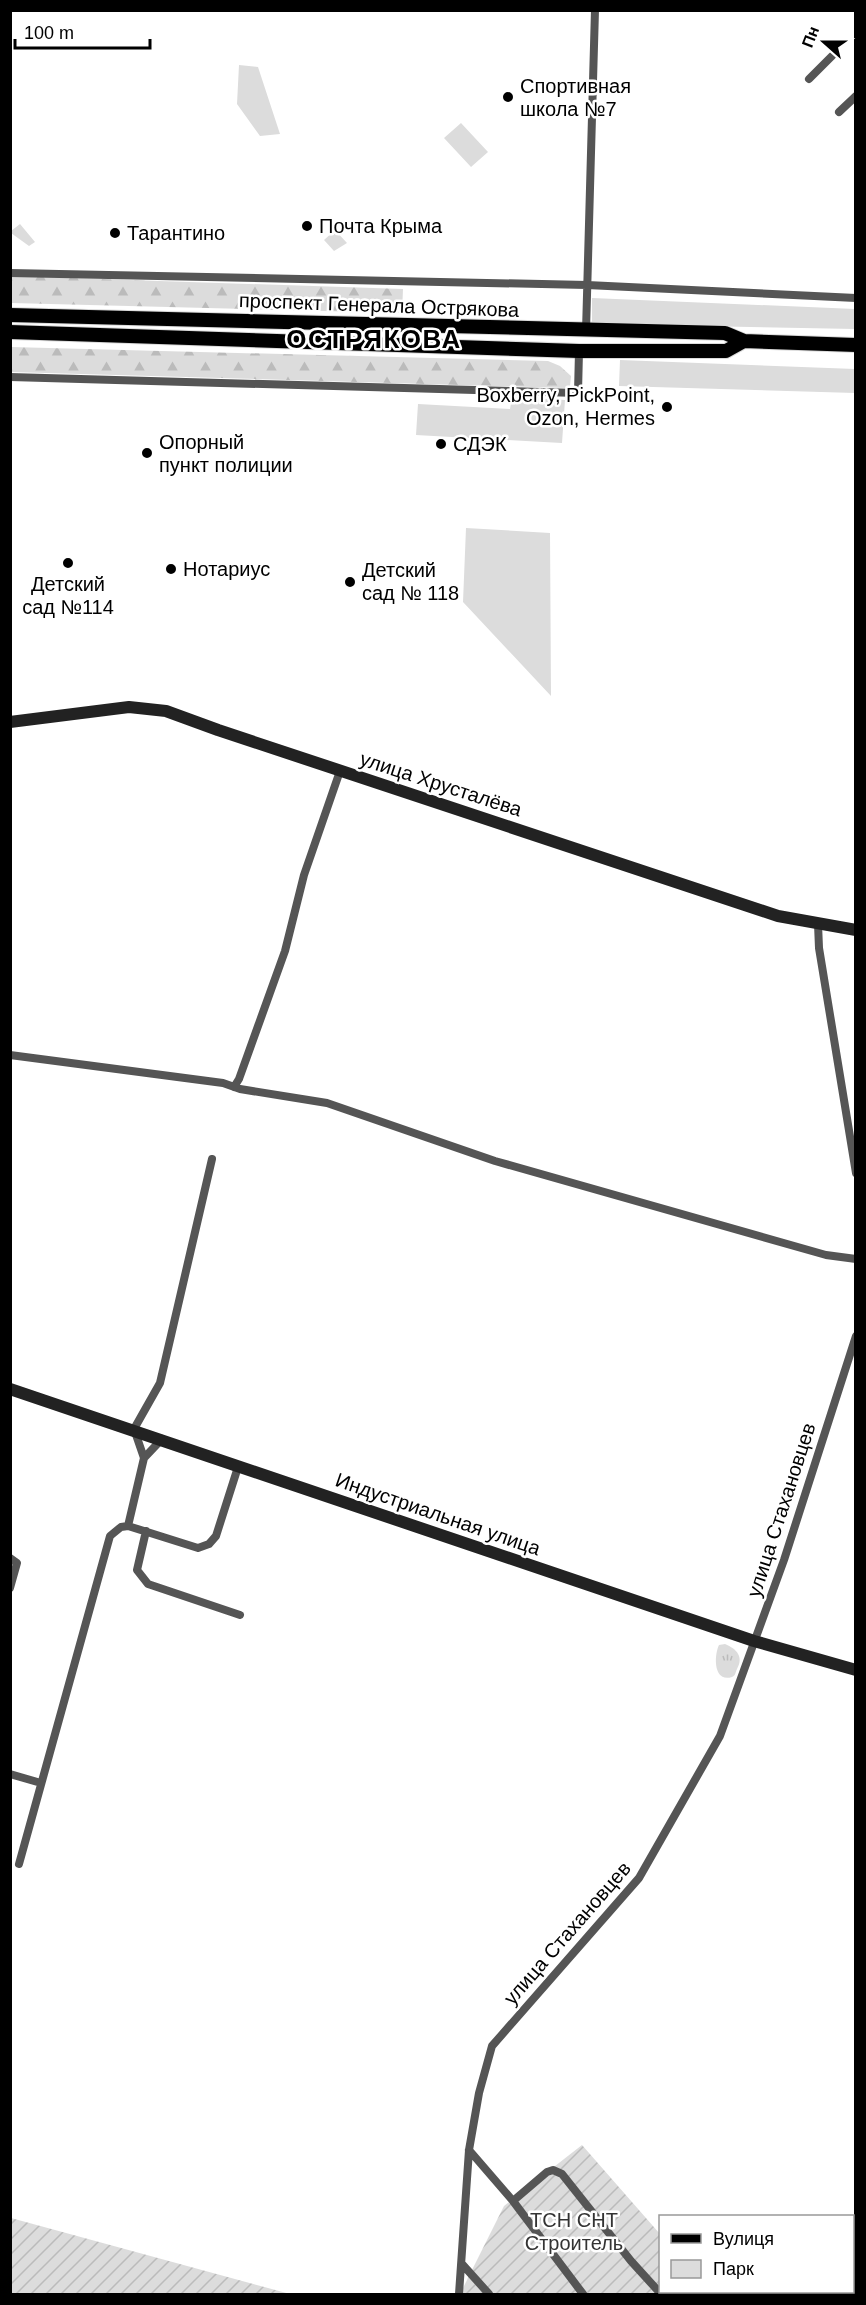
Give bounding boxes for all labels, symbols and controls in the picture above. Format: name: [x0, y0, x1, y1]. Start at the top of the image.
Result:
scale bar: [15, 12, 150, 50]
north arrow: [794, 12, 854, 72]
text: 100 m: [24, 23, 74, 43]
text: Пн: [799, 24, 822, 50]
place label: Спортивная школа №7: [520, 75, 631, 120]
marker: Спортивная школа №7: [501, 90, 515, 104]
place label: Почта Крыма: [319, 215, 443, 237]
marker: Почта Крыма: [300, 219, 314, 233]
place label: Тарантино: [127, 222, 225, 244]
marker: Тарантино: [108, 226, 122, 240]
street label: проспект Генерала Острякова: [239, 289, 520, 321]
district label: ОСТРЯКОВА: [286, 324, 462, 354]
place label: Boxberry, PickPoint, Ozon, Hermes: [476, 384, 655, 429]
marker: Boxberry, PickPoint, Ozon, Hermes: [660, 400, 674, 414]
place label: Опорный пункт полиции: [159, 431, 293, 476]
place label: СДЭК: [453, 433, 507, 455]
marker: СДЭК: [434, 437, 448, 451]
marker: Опорный пункт полиции: [140, 446, 154, 460]
marker: Детский сад №114: [61, 556, 75, 570]
place label: Нотариус: [183, 558, 270, 580]
place label: Детский сад № 118: [362, 559, 459, 604]
marker: Нотариус: [164, 562, 178, 576]
place label: Детский сад №114: [22, 573, 114, 618]
marker: Детский сад № 118: [343, 575, 357, 589]
street label: улица Хрусталёва: [357, 747, 526, 821]
street label: улица Стахановцев: [742, 1420, 820, 1600]
street label: Индустриальная улица: [333, 1469, 544, 1560]
street label: улица Стахановцев: [499, 1857, 635, 2009]
park label: ТСН СНТ Строитель: [525, 2209, 623, 2254]
legend: [659, 2215, 854, 2293]
text: Вулиця: [713, 2229, 774, 2249]
text: Парк: [713, 2259, 754, 2279]

